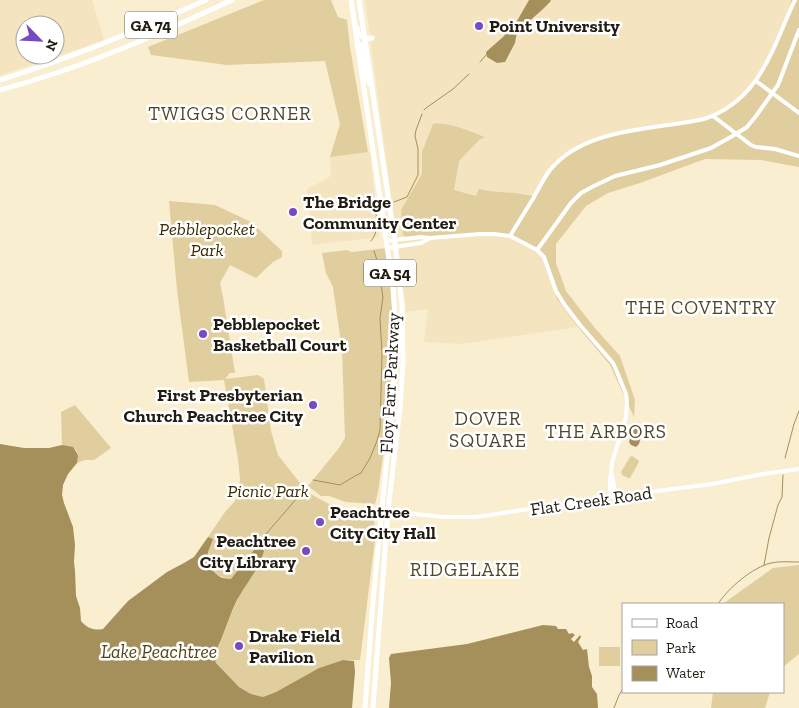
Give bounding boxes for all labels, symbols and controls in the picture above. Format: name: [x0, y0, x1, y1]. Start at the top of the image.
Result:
road number: GA 74: [125, 12, 177, 38]
north arrow: [15, 15, 65, 65]
place label: Point University: [489, 15, 620, 37]
marker: Point University: [473, 20, 485, 32]
text: N: [41, 37, 61, 54]
district label: TWIGGS CORNER: [148, 102, 312, 125]
place label: The Bridge Community Center: [303, 191, 456, 234]
marker: The Bridge Community Center: [287, 206, 299, 218]
park label: Pebblepocket Park: [159, 218, 255, 261]
road number: GA 54: [364, 260, 416, 286]
district label: THE COVENTRY: [625, 296, 777, 319]
street label: Floy Farr Parkway: [375, 311, 405, 454]
place label: Pebblepocket Basketball Court: [213, 313, 347, 356]
marker: Pebblepocket Basketball Court: [197, 328, 209, 340]
place label: First Presbyterian Church Peachtree City: [124, 384, 303, 427]
marker: First Presbyterian Church Peachtree City: [307, 399, 319, 411]
district label: DOVER SQUARE: [449, 407, 527, 452]
district label: THE ARBORS: [545, 420, 667, 443]
park label: Picnic Park: [227, 480, 309, 502]
street label: Flat Creek Road: [529, 482, 653, 520]
place label: Peachtree City City Hall: [330, 501, 436, 544]
marker: Peachtree City City Hall: [314, 516, 326, 528]
place label: Peachtree City Library: [200, 530, 296, 573]
marker: Peachtree City Library: [300, 545, 312, 557]
district label: RIDGELAKE: [410, 558, 520, 581]
legend: [622, 603, 784, 693]
text: Road: [666, 614, 699, 632]
place label: Drake Field Pavilion: [249, 625, 341, 668]
text: Park: [666, 639, 696, 657]
water label: Lake Peachtree: [101, 640, 217, 663]
marker: Drake Field Pavilion: [233, 640, 245, 652]
text: Water: [666, 664, 706, 682]

